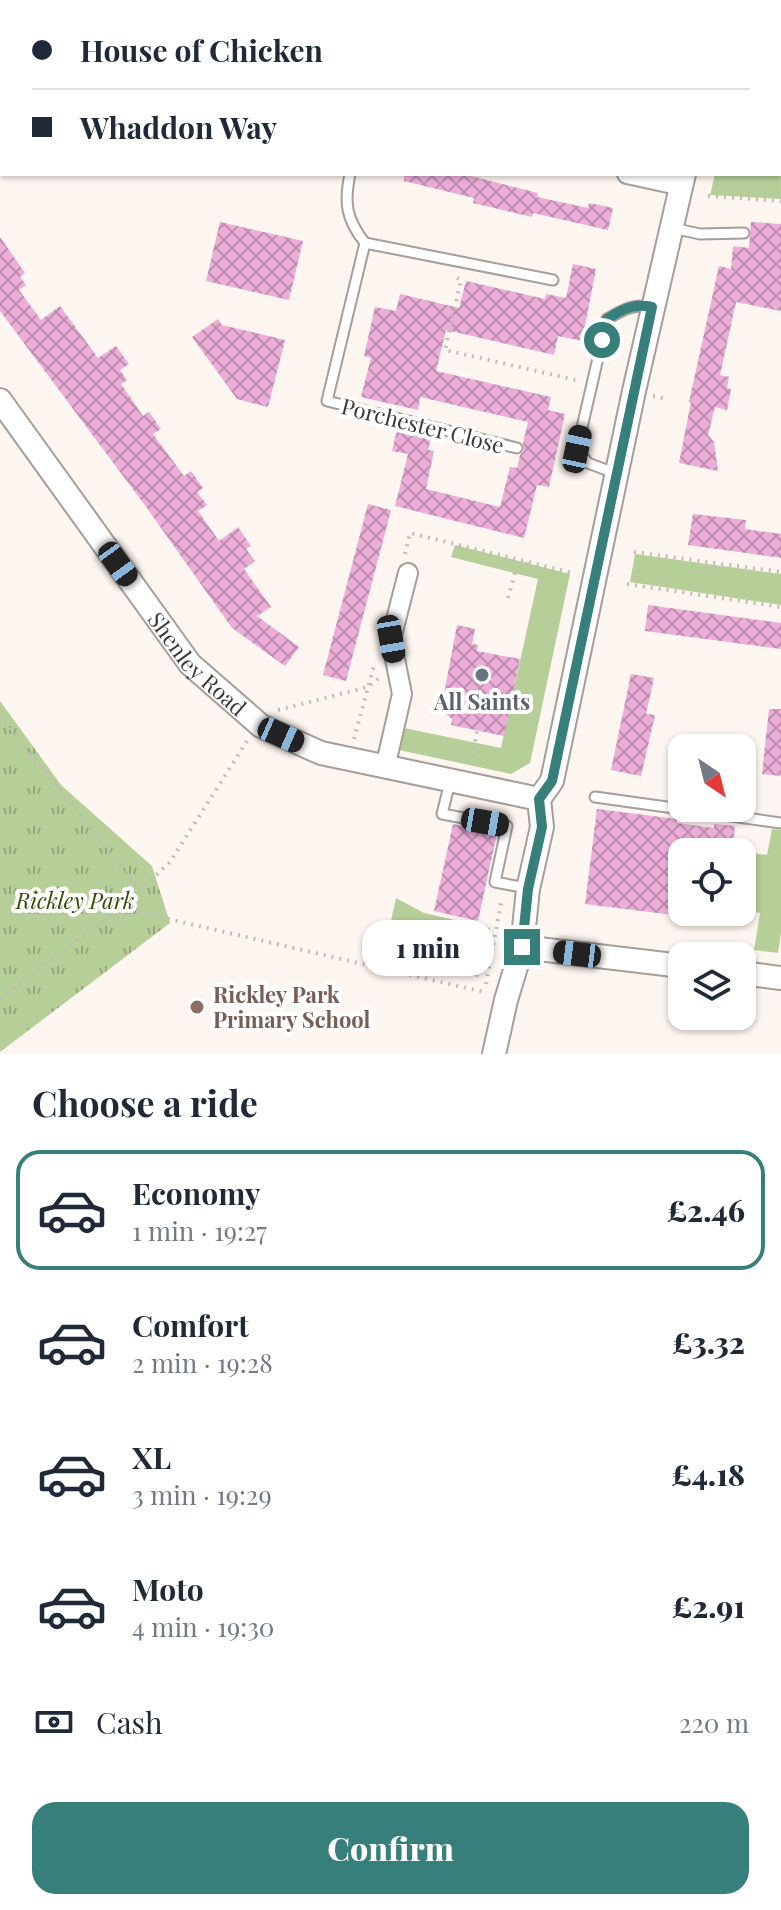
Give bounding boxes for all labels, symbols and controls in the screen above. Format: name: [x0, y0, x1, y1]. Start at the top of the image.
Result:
text: House of Chicken: [80, 30, 323, 70]
text: Whaddon Way: [80, 107, 277, 147]
route start: [584, 322, 620, 358]
street label: Porchester Close: [339, 390, 507, 460]
car: [560, 423, 594, 475]
car: [94, 538, 142, 590]
street label: Shenley Road: [142, 605, 253, 722]
car: [375, 613, 407, 665]
marker: All Saints: [473, 666, 491, 684]
place label: All Saints: [433, 686, 530, 716]
car: [254, 714, 308, 756]
north arrow: [668, 734, 756, 822]
map controls: [668, 734, 756, 1030]
car: [459, 806, 511, 838]
button: locate: [668, 838, 756, 926]
park label: Rickley Park: [15, 885, 134, 915]
callout: 1 min: [362, 919, 494, 975]
route end: [504, 929, 540, 965]
text: 1 min: [396, 930, 460, 965]
car: [552, 939, 602, 969]
button: layers: [668, 942, 756, 1030]
place label: Rickley Park Primary School: [213, 979, 371, 1034]
marker: Rickley Park Primary School: [188, 998, 206, 1016]
text: Choose a ride: [32, 1078, 258, 1126]
text: Economy: [132, 1173, 261, 1213]
icon: car: [36, 1174, 108, 1246]
text: £2.46: [667, 1190, 745, 1230]
text: 1 min · 19:27: [132, 1213, 267, 1248]
text: Comfort: [132, 1305, 249, 1345]
icon: car: [36, 1306, 108, 1378]
text: £3.32: [672, 1322, 745, 1362]
text: 2 min · 19:28: [132, 1345, 273, 1380]
text: XL: [132, 1437, 171, 1477]
icon: car: [36, 1438, 108, 1510]
text: £4.18: [671, 1454, 745, 1494]
text: 3 min · 19:29: [132, 1477, 272, 1512]
text: Moto: [132, 1569, 204, 1609]
icon: car: [36, 1570, 108, 1642]
text: £2.91: [672, 1586, 745, 1626]
text: 4 min · 19:30: [132, 1609, 274, 1644]
icon: cash: [32, 1700, 76, 1744]
text: Cash: [96, 1702, 163, 1742]
text: 220 m: [679, 1705, 749, 1740]
button: Confirm: [32, 1802, 749, 1894]

